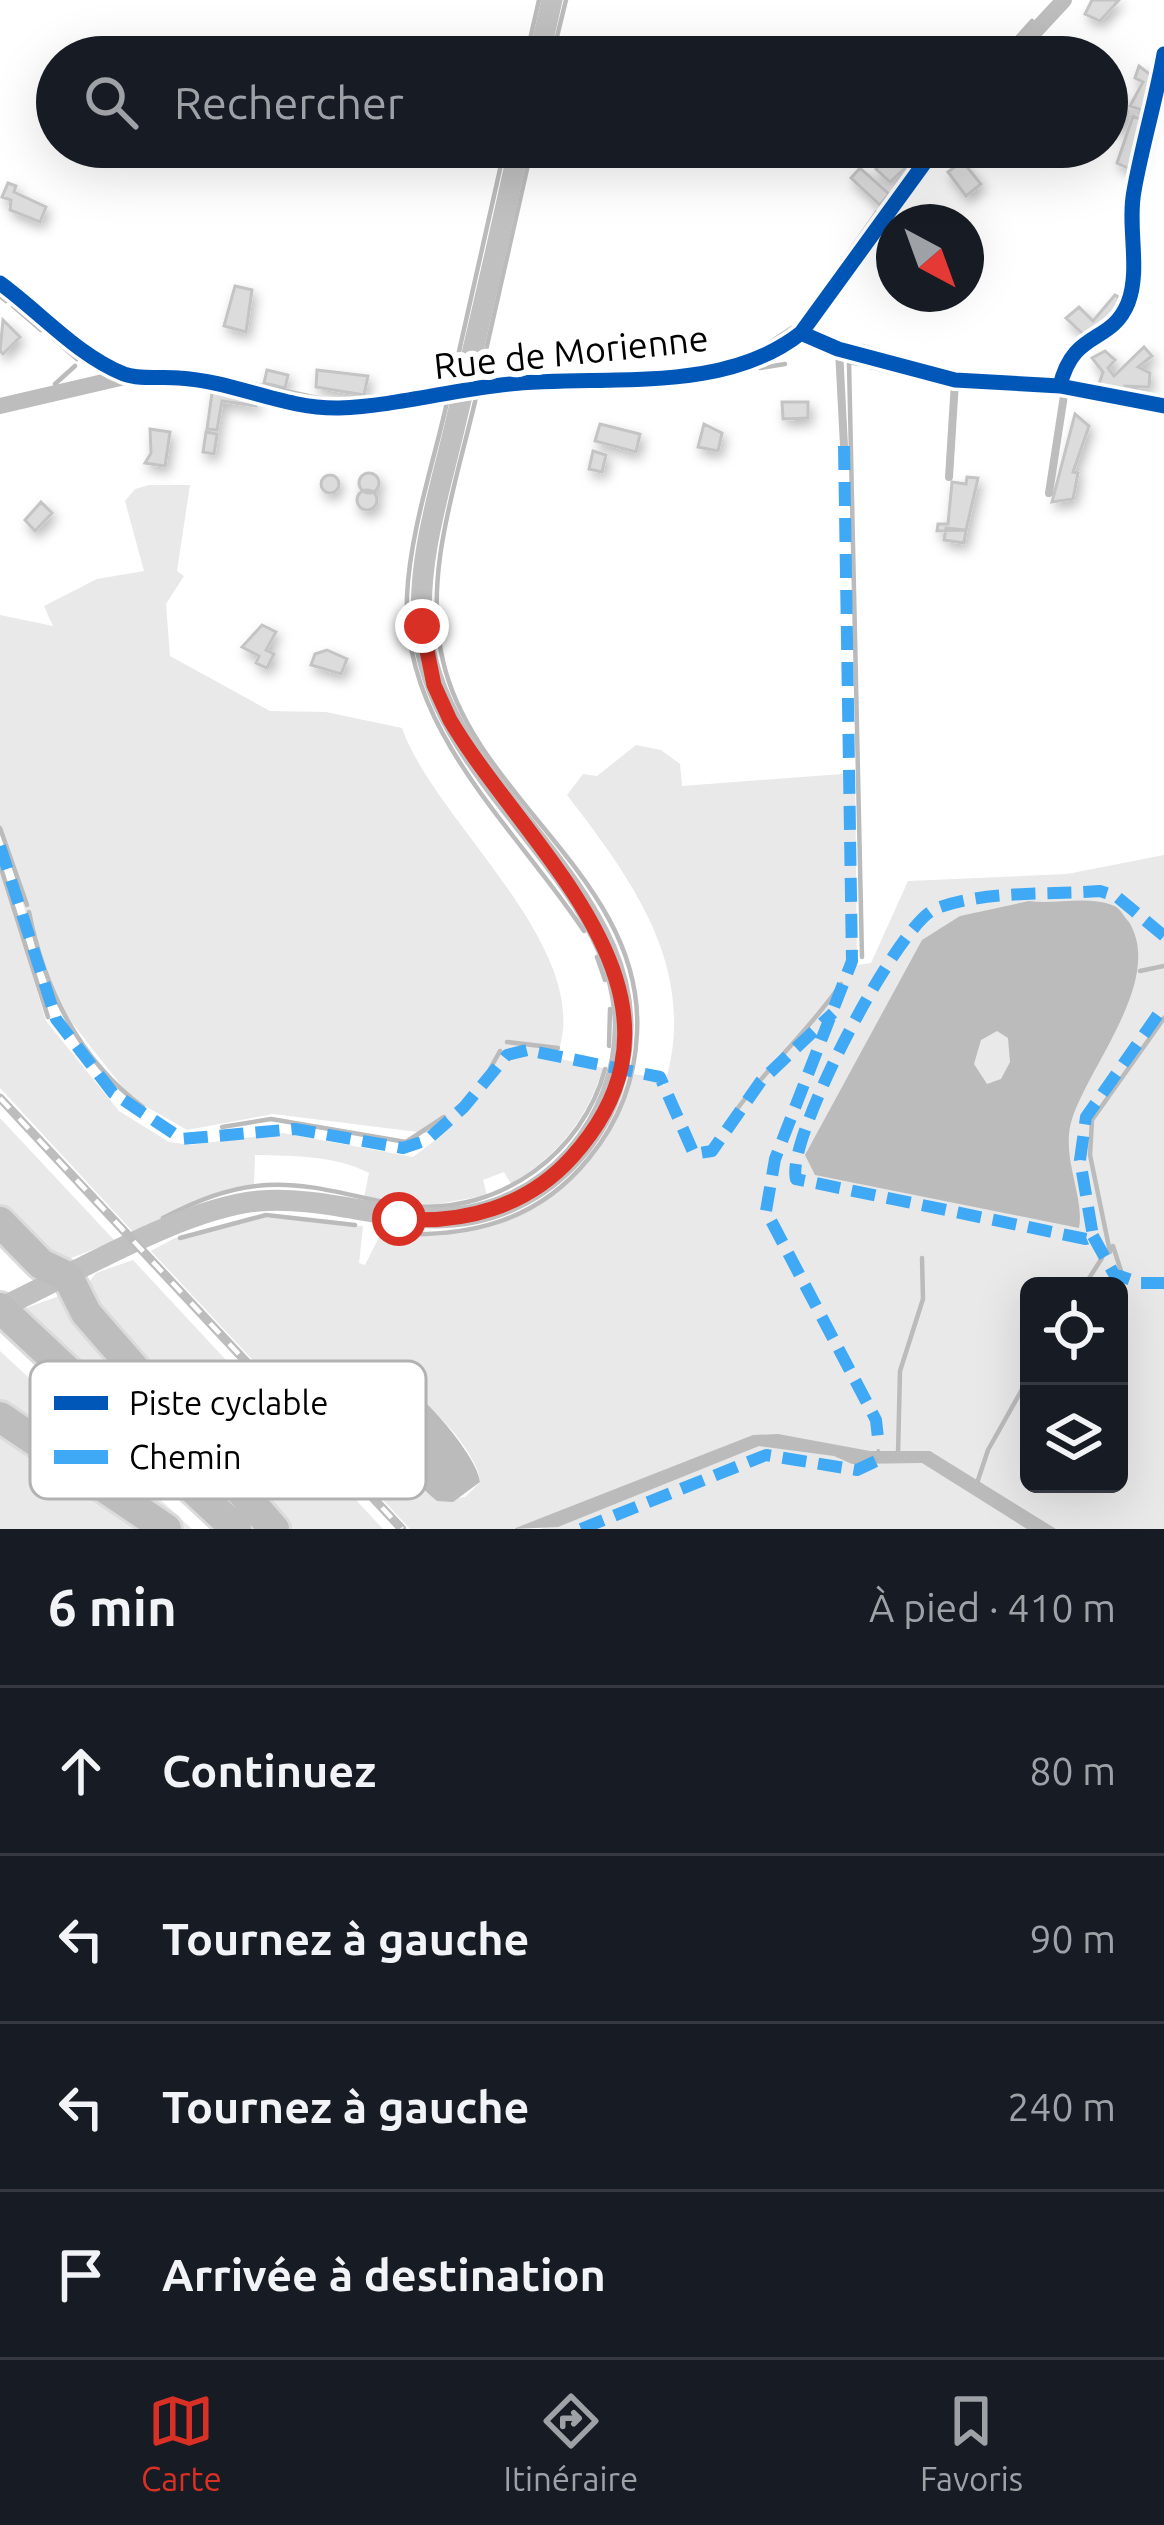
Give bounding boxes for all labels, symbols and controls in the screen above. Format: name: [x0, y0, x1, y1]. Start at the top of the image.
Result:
search box: [36, 36, 1128, 168]
icon: search: [78, 69, 144, 135]
text: Rechercher: [174, 77, 404, 128]
north arrow: [876, 204, 984, 312]
street label: Rue de Morienne: [432, 317, 710, 386]
route end: [395, 599, 449, 653]
route start: [372, 1192, 426, 1246]
map controls: [1020, 1277, 1128, 1493]
button: locate: [1020, 1277, 1128, 1385]
legend: [30, 1361, 426, 1499]
text: Piste cyclable: [129, 1384, 329, 1421]
button: layers: [1020, 1385, 1128, 1493]
text: Chemin: [129, 1438, 242, 1475]
text: 6 min: [48, 1578, 177, 1636]
text: À pied · 410 m: [869, 1586, 1116, 1629]
icon: ahead: [48, 1738, 114, 1804]
text: Continuez: [162, 1745, 376, 1796]
text: 80 m: [1029, 1749, 1116, 1792]
icon: left: [48, 1906, 114, 1972]
text: Tournez à gauche: [162, 1913, 530, 1964]
text: 90 m: [1029, 1917, 1116, 1960]
icon: left: [48, 2074, 114, 2140]
text: Tournez à gauche: [162, 2081, 530, 2132]
text: 240 m: [1007, 2085, 1116, 2128]
icon: arrive: [48, 2242, 114, 2308]
text: Arrivée à destination: [162, 2249, 606, 2300]
tab: Carte: [141, 2388, 222, 2497]
tab: Itinéraire: [503, 2388, 638, 2497]
tab: Favoris: [920, 2388, 1023, 2497]

